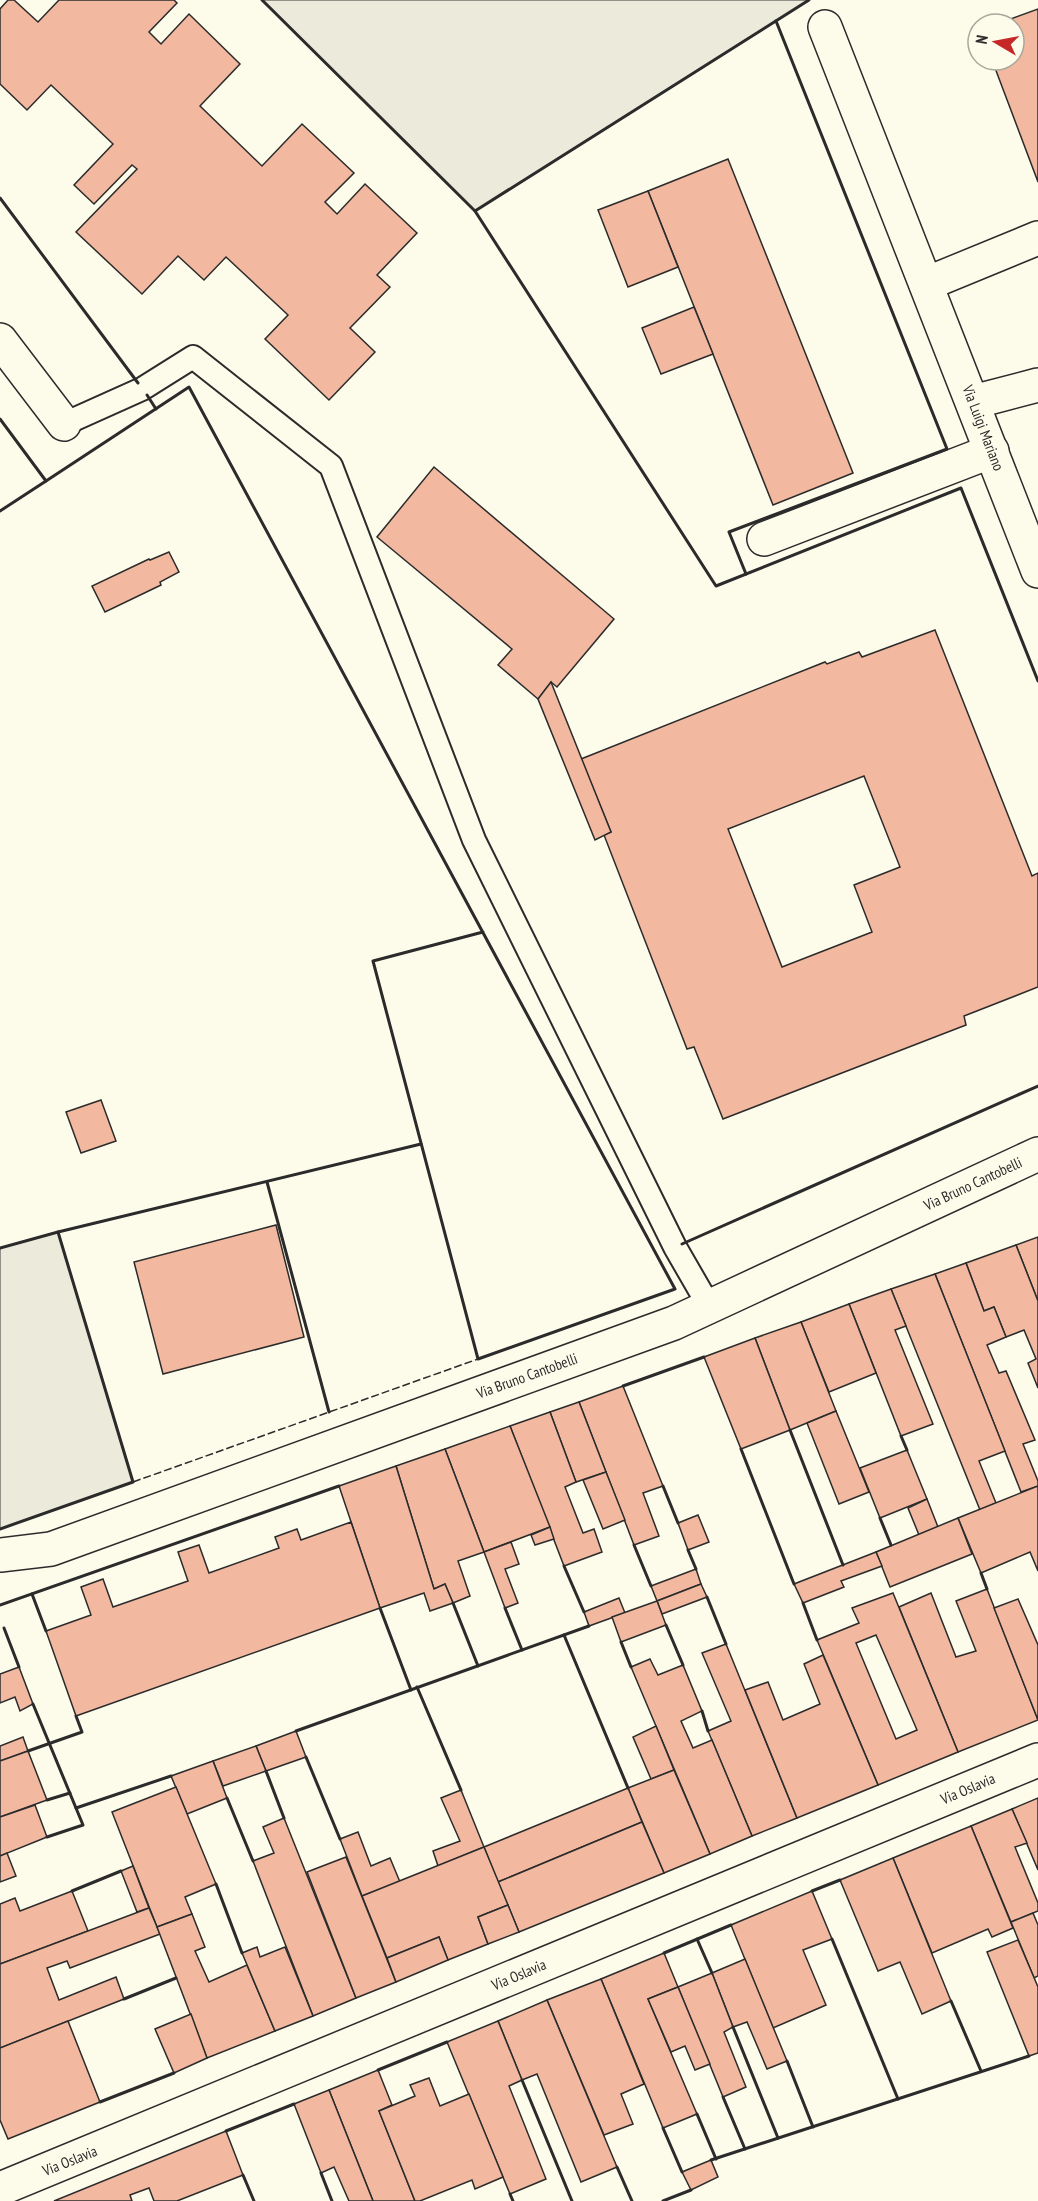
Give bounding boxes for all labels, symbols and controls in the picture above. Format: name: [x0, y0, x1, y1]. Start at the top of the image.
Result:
north arrow: [966, 12, 1026, 72]
text: N: [971, 33, 992, 45]
street label: Via Luigi Mariano: [958, 381, 1008, 473]
street label: Via Bruno Cantobelli: [920, 1153, 1025, 1215]
street label: Via Bruno Cantobelli: [473, 1348, 580, 1403]
street label: Via Oslavia: [937, 1769, 998, 1809]
street label: Via Oslavia: [488, 1955, 549, 1995]
street label: Via Oslavia: [39, 2141, 100, 2180]

